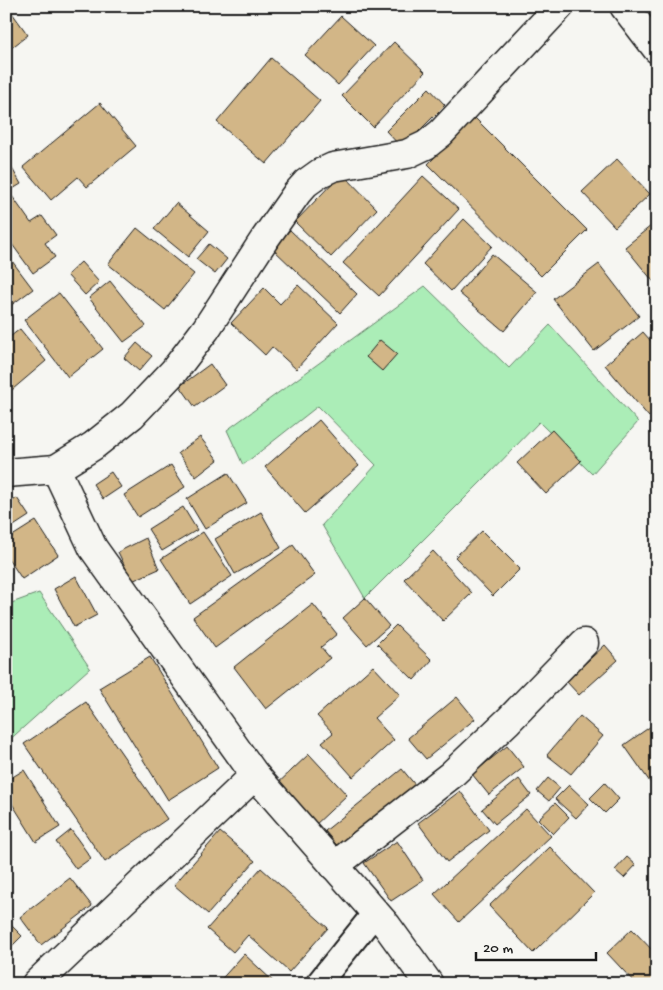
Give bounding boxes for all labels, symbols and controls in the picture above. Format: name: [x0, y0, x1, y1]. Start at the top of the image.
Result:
scale bar: [476, 930, 596, 962]
text: 20 m: [483, 940, 513, 958]

